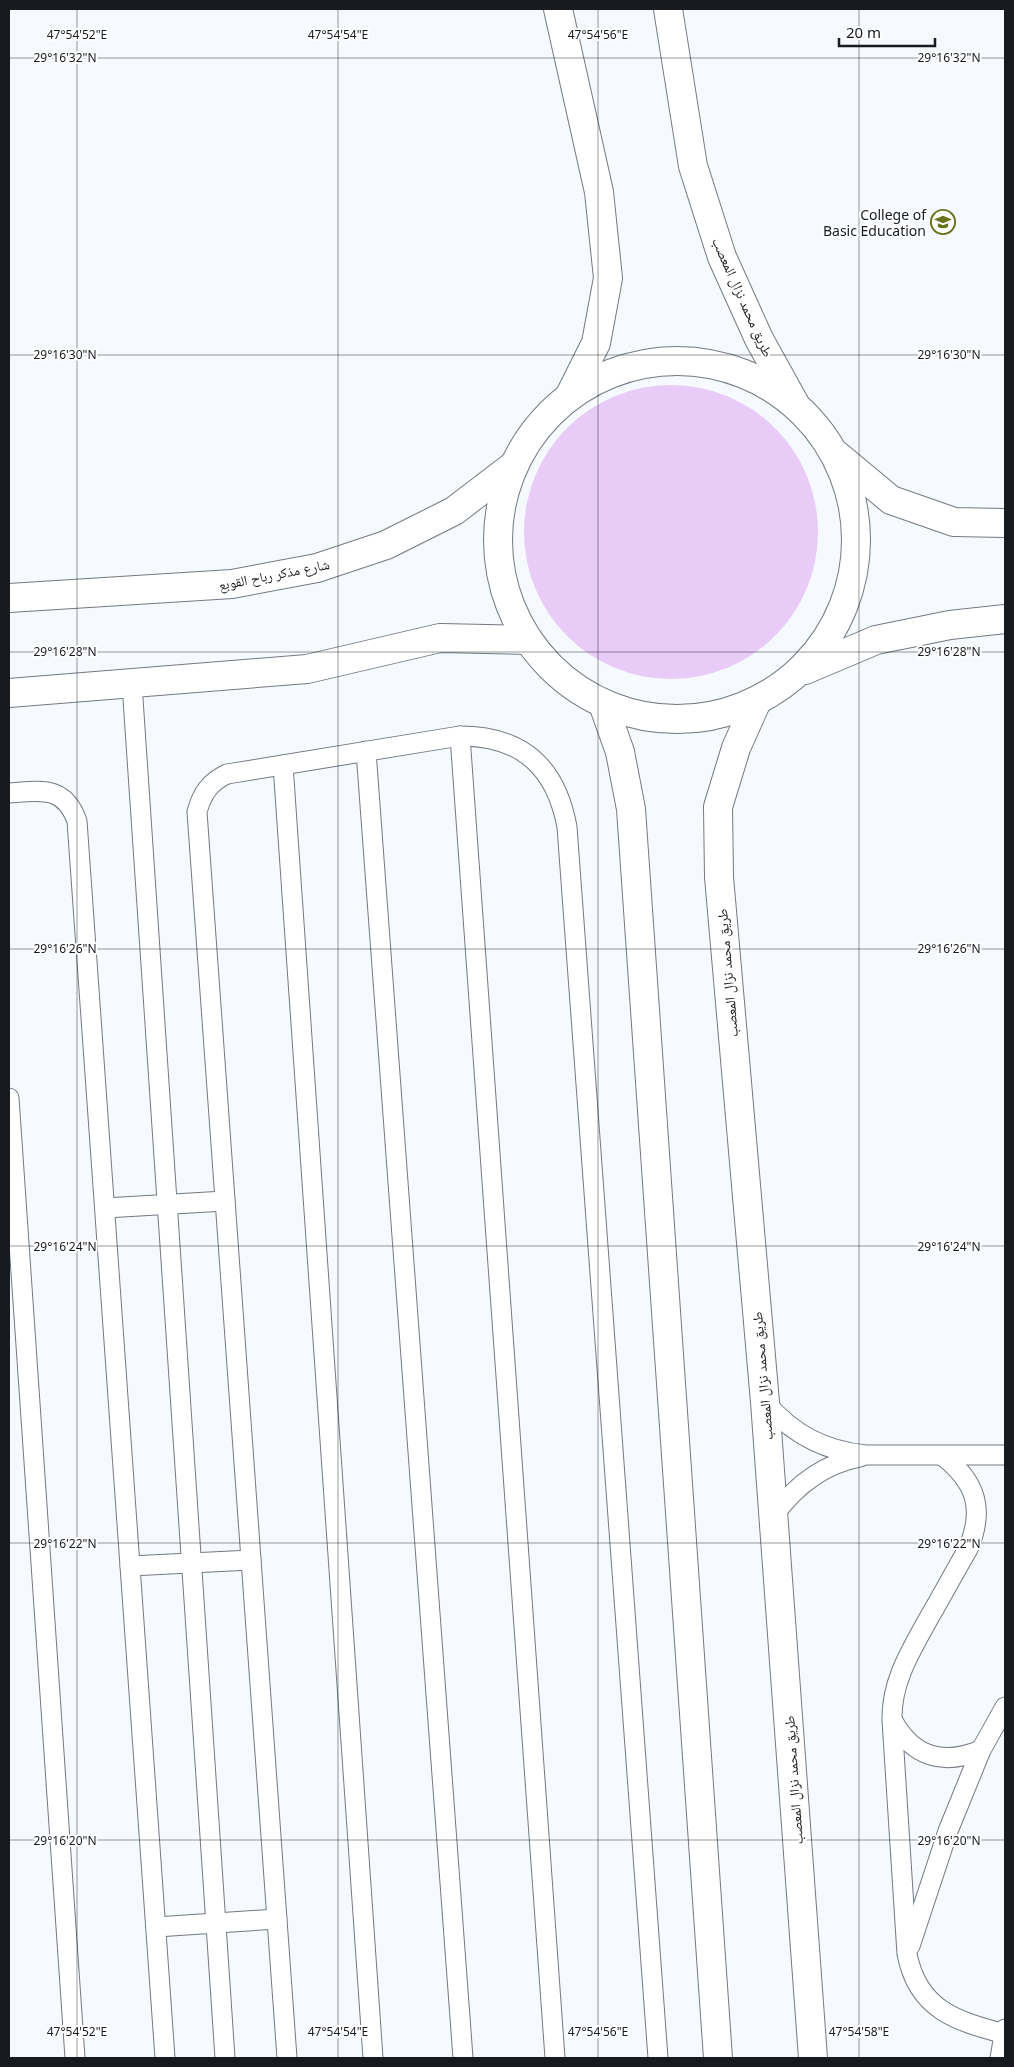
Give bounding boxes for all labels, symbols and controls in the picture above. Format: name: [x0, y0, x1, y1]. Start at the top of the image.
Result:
scale bar: [839, 15, 935, 47]
text: 20 m: [846, 22, 881, 42]
text: 47°54'52"E: [47, 26, 107, 43]
text: 47°54'54"E: [308, 26, 368, 43]
text: 47°54'56"E: [568, 26, 628, 43]
text: 29°16'32"N: [33, 49, 97, 66]
text: 29°16'32"N: [917, 49, 981, 66]
place label: College of Basic Education: [823, 205, 927, 240]
school or university icon: College of Basic Education: [930, 209, 956, 235]
street label: طريق محمد نزال المعصب: [707, 234, 778, 360]
text: 29°16'30"N: [33, 346, 97, 363]
text: 29°16'30"N: [917, 346, 981, 363]
street label: شارع مذكر رباح القوبع: [217, 554, 331, 595]
text: 29°16'28"N: [33, 643, 97, 660]
text: 29°16'28"N: [917, 643, 981, 660]
street label: طريق محمد نزال المعصب: [712, 908, 743, 1038]
text: 29°16'26"N: [33, 940, 97, 957]
text: 29°16'26"N: [917, 940, 981, 957]
text: 29°16'24"N: [33, 1238, 97, 1255]
text: 29°16'24"N: [917, 1238, 981, 1255]
street label: طريق محمد نزال المعصب: [747, 1311, 778, 1441]
text: 29°16'22"N: [33, 1535, 97, 1552]
text: 29°16'22"N: [917, 1535, 981, 1552]
street label: طريق محمد نزال المعصب: [779, 1715, 808, 1845]
text: 29°16'20"N: [33, 1832, 97, 1849]
text: 29°16'20"N: [917, 1832, 981, 1849]
text: 47°54'52"E: [47, 2023, 107, 2040]
text: 47°54'54"E: [308, 2023, 368, 2040]
text: 47°54'56"E: [568, 2023, 628, 2040]
text: 47°54'58"E: [829, 2023, 889, 2040]

